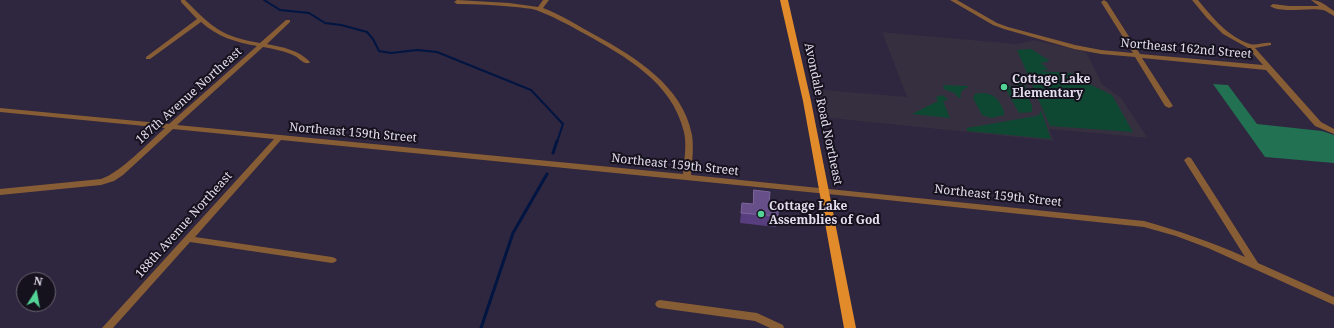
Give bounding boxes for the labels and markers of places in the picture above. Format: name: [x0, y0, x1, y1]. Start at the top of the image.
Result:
place label: Cottage Lake Elementary: [1012, 73, 1090, 101]
marker: Cottage Lake Elementary: [999, 82, 1009, 92]
place label: Cottage Lake Assemblies of God: [769, 200, 880, 228]
marker: Cottage Lake Assemblies of God: [756, 209, 766, 219]

